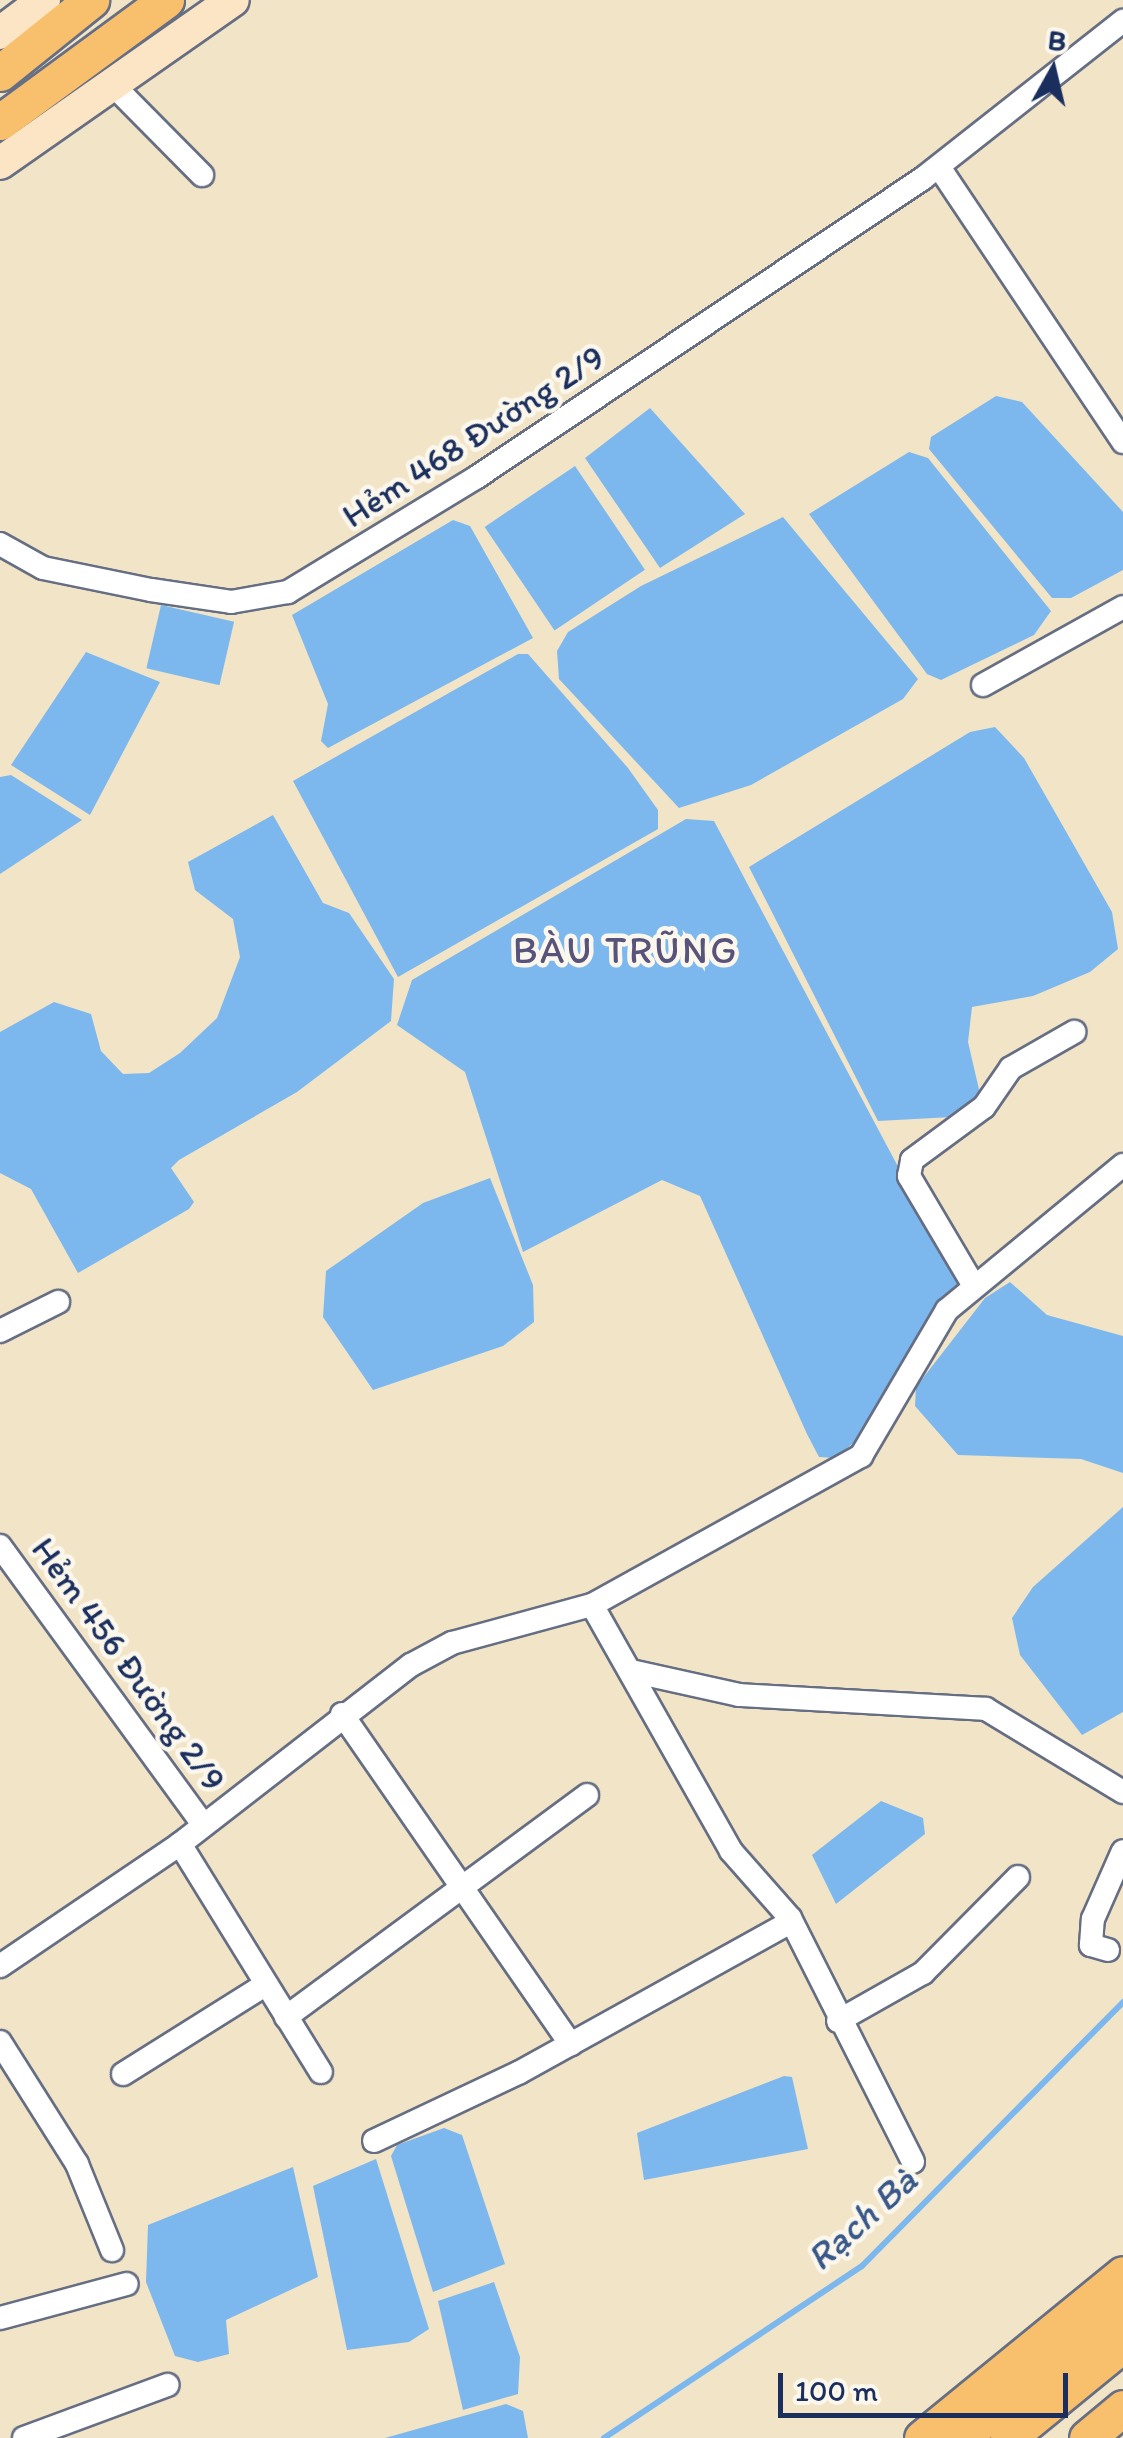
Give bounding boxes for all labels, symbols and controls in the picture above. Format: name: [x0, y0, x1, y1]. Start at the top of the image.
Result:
north arrow: [1003, 20, 1103, 120]
text: B: [1046, 22, 1069, 58]
street label: Hẻm 468 Đường 2/9: [334, 336, 612, 536]
district label: BÀU TRŨNG: [513, 928, 739, 974]
street label: Hẻm 456 Đường 2/9: [23, 1529, 235, 1799]
water label: Rạch Bà: [797, 2158, 927, 2280]
scale bar: [783, 2353, 1073, 2415]
text: 100 m: [795, 2372, 878, 2409]

